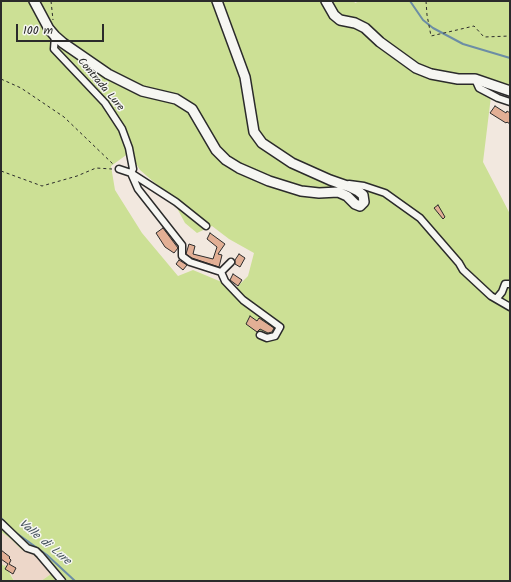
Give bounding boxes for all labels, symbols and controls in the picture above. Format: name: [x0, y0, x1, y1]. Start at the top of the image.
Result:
scale bar: [18, 16, 106, 42]
text: 100 m: [23, 21, 53, 40]
street label: Contrada Lure: [74, 56, 126, 114]
water label: Valle di Lure: [15, 517, 73, 569]

